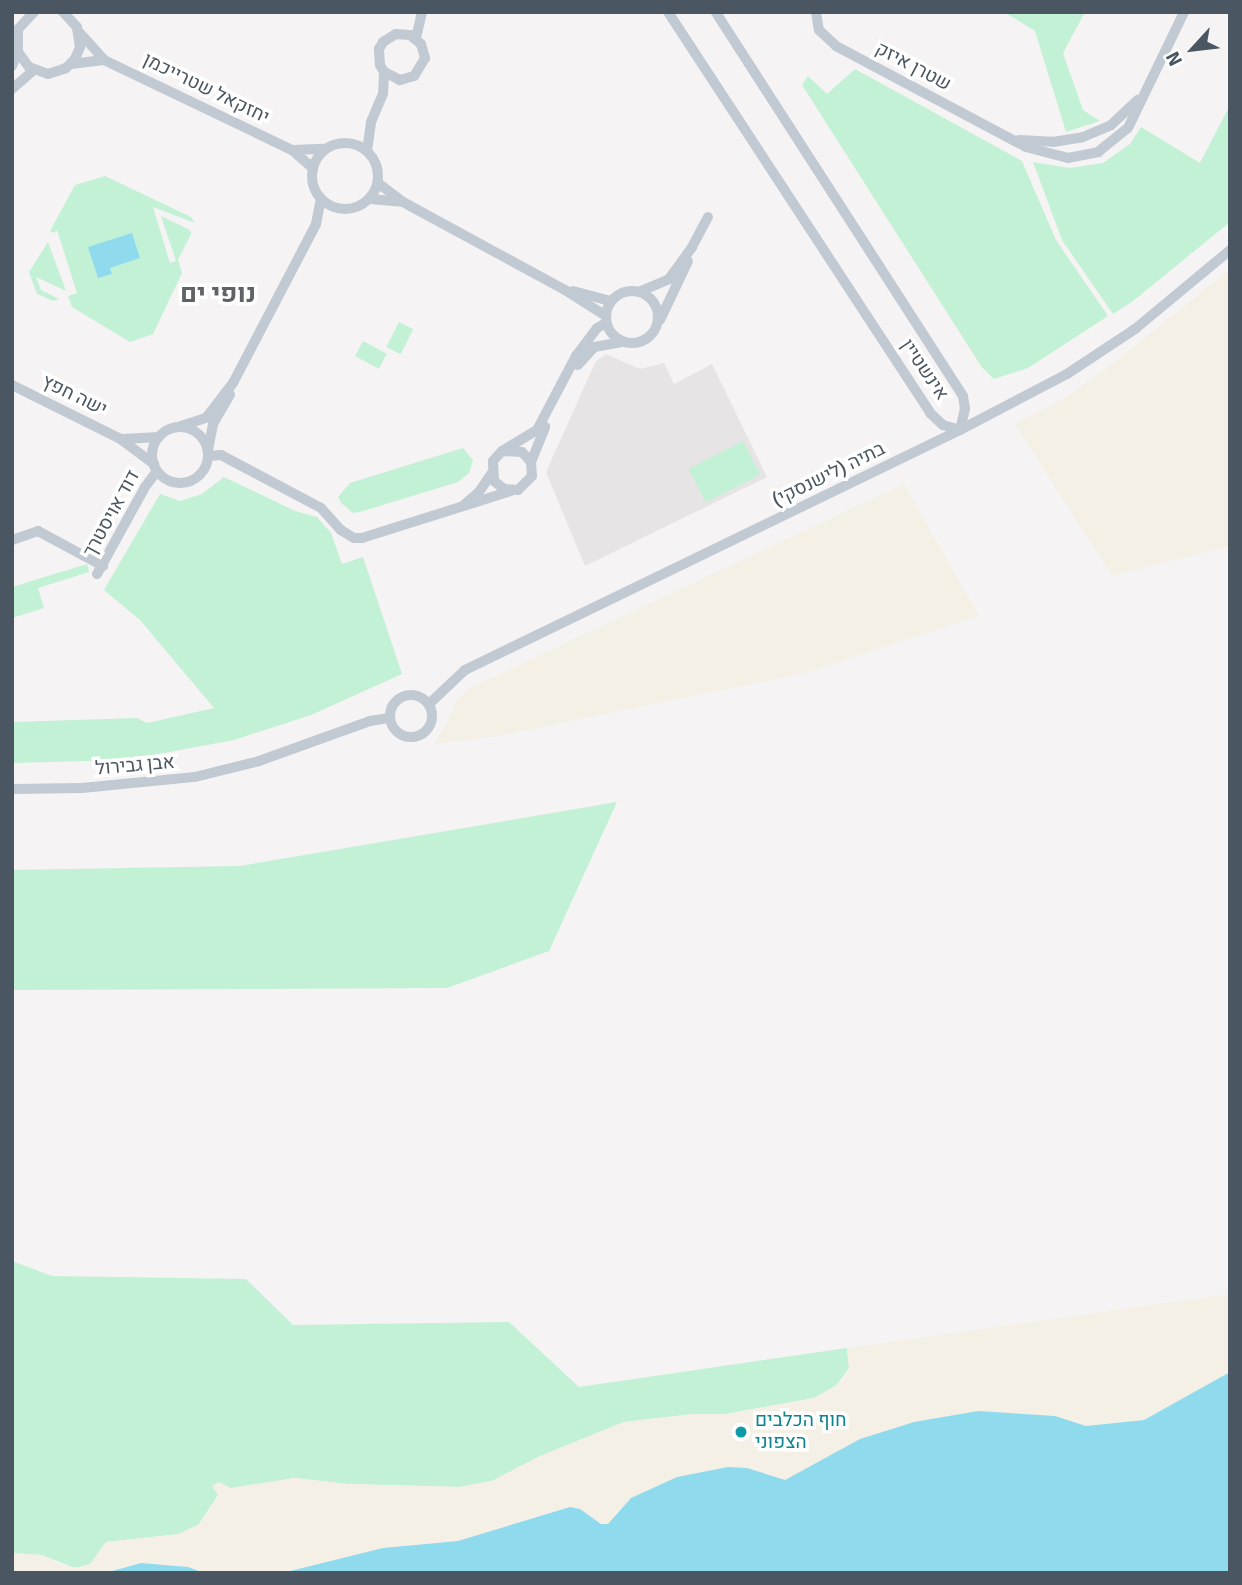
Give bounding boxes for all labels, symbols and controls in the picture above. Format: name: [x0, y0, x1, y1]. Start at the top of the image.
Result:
north arrow: [1158, 14, 1228, 84]
street label: שטרן איזק: [871, 38, 955, 96]
text: N: [1161, 47, 1188, 70]
street label: יחזקאל שטרייכמן: [139, 49, 273, 129]
district label: נופי ים: [180, 279, 256, 311]
street label: אינשטיין: [895, 335, 953, 405]
street label: ישה חפץ: [38, 370, 110, 422]
street label: בתיה (לישנסקי): [769, 438, 889, 512]
street label: דוד אויסטרך: [79, 467, 145, 561]
street label: אבן גבירול: [94, 751, 176, 781]
place label: חוף הכלבים הצפוני: [755, 1410, 847, 1454]
marker: חוף הכלבים הצפוני: [733, 1424, 749, 1440]

